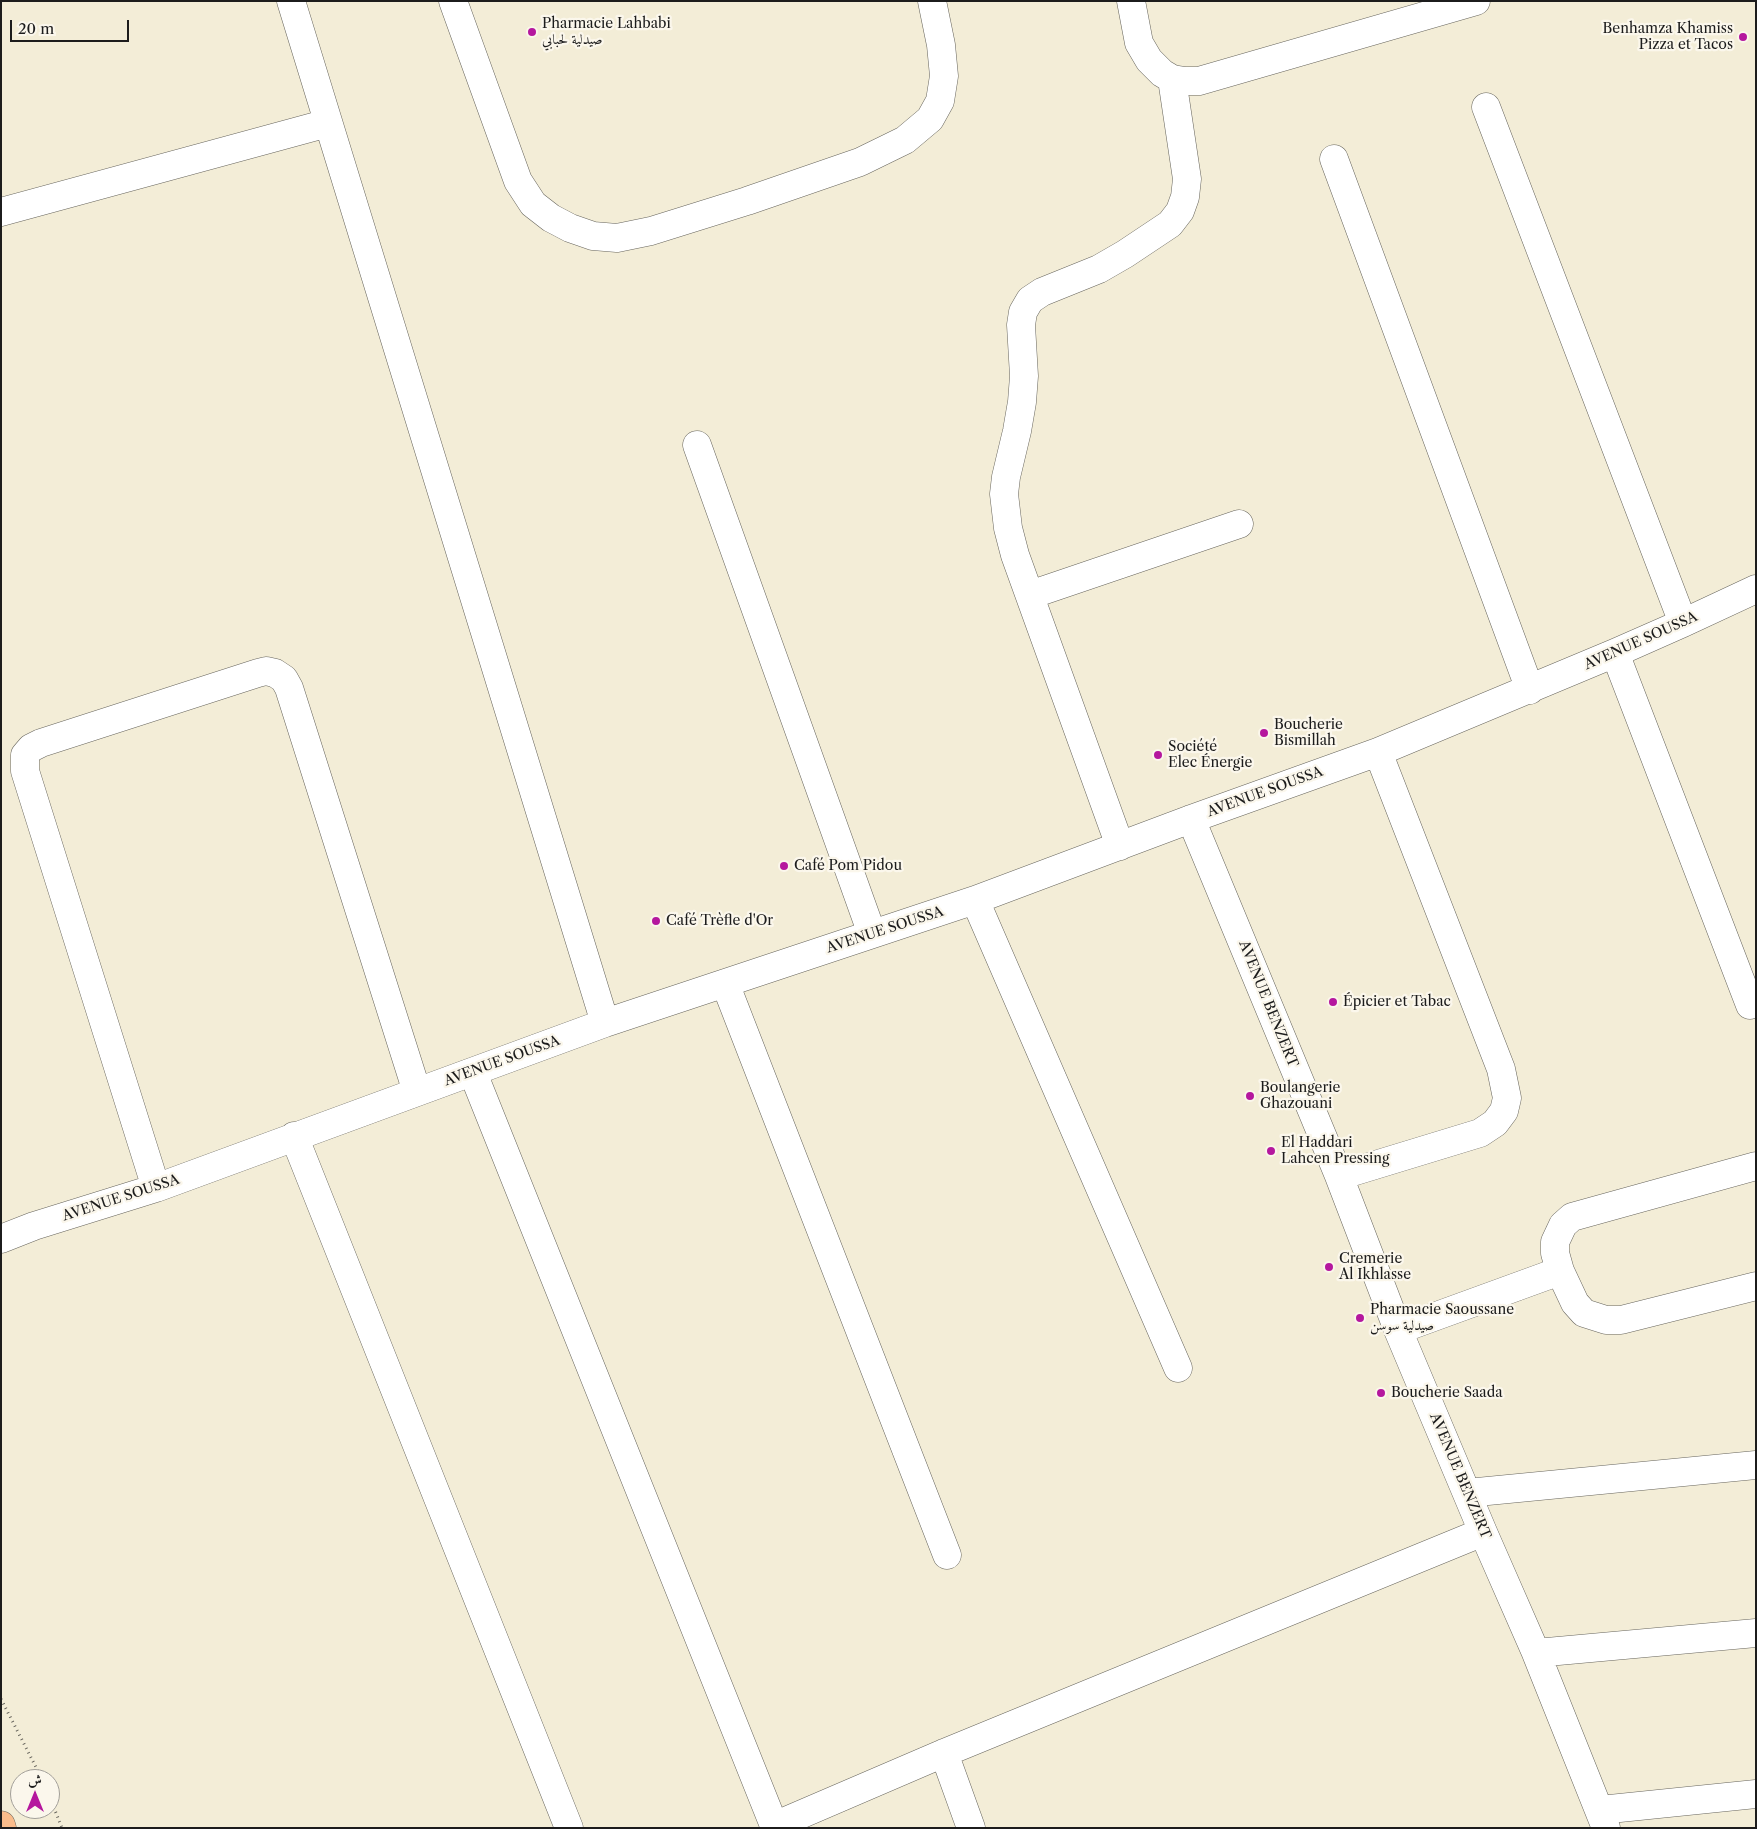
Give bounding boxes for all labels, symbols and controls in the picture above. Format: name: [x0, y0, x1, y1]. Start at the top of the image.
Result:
scale bar: [12, 10, 131, 42]
place label: Pharmacie Lahbabi صيدلية لحبابي: [542, 16, 671, 48]
text: 20 m: [18, 19, 54, 38]
place label: Benhamza Khamiss Pizza et Tacos: [1603, 21, 1733, 54]
marker: Pharmacie Lahbabi صيدلية لحبابي: [526, 26, 538, 38]
marker: Benhamza Khamiss Pizza et Tacos: [1737, 31, 1749, 43]
street label: AVENUE SOUSSA: [1582, 608, 1700, 674]
place label: Boucherie Bismillah: [1274, 717, 1343, 750]
marker: Boucherie Bismillah: [1258, 727, 1270, 739]
place label: Société Elec Énergie: [1168, 739, 1252, 772]
marker: Société Elec Énergie: [1152, 749, 1164, 761]
street label: AVENUE SOUSSA: [1205, 763, 1325, 821]
place label: Café Pom Pidou: [794, 858, 902, 874]
marker: Café Pom Pidou: [778, 860, 790, 872]
street label: AVENUE SOUSSA: [824, 903, 946, 957]
place label: Café Trèfle d'Or: [666, 913, 773, 929]
marker: Café Trèfle d'Or: [650, 915, 662, 927]
street label: AVENUE BENZERT: [1235, 938, 1301, 1070]
place label: Épicier et Tabac: [1343, 994, 1451, 1010]
marker: Épicier et Tabac: [1327, 996, 1339, 1008]
street label: AVENUE SOUSSA: [442, 1032, 562, 1090]
place label: Boulangerie Ghazouani: [1260, 1080, 1340, 1112]
marker: Boulangerie Ghazouani: [1244, 1090, 1256, 1102]
place label: El Haddari Lahcen Pressing: [1281, 1135, 1389, 1168]
marker: El Haddari Lahcen Pressing: [1265, 1145, 1277, 1157]
street label: AVENUE SOUSSA: [60, 1171, 182, 1225]
place label: Cremerie Al Ikhlasse: [1339, 1251, 1411, 1284]
marker: Cremerie Al Ikhlasse: [1323, 1261, 1335, 1273]
place label: Pharmacie Saoussane صيدلية سوسن: [1370, 1302, 1514, 1334]
marker: Pharmacie Saoussane صيدلية سوسن: [1354, 1312, 1366, 1324]
place label: Boucherie Saada: [1391, 1385, 1503, 1401]
marker: Boucherie Saada: [1375, 1387, 1387, 1399]
street label: AVENUE BENZERT: [1426, 1410, 1494, 1542]
north arrow: [10, 1769, 60, 1819]
text: ش: [28, 1771, 42, 1789]

